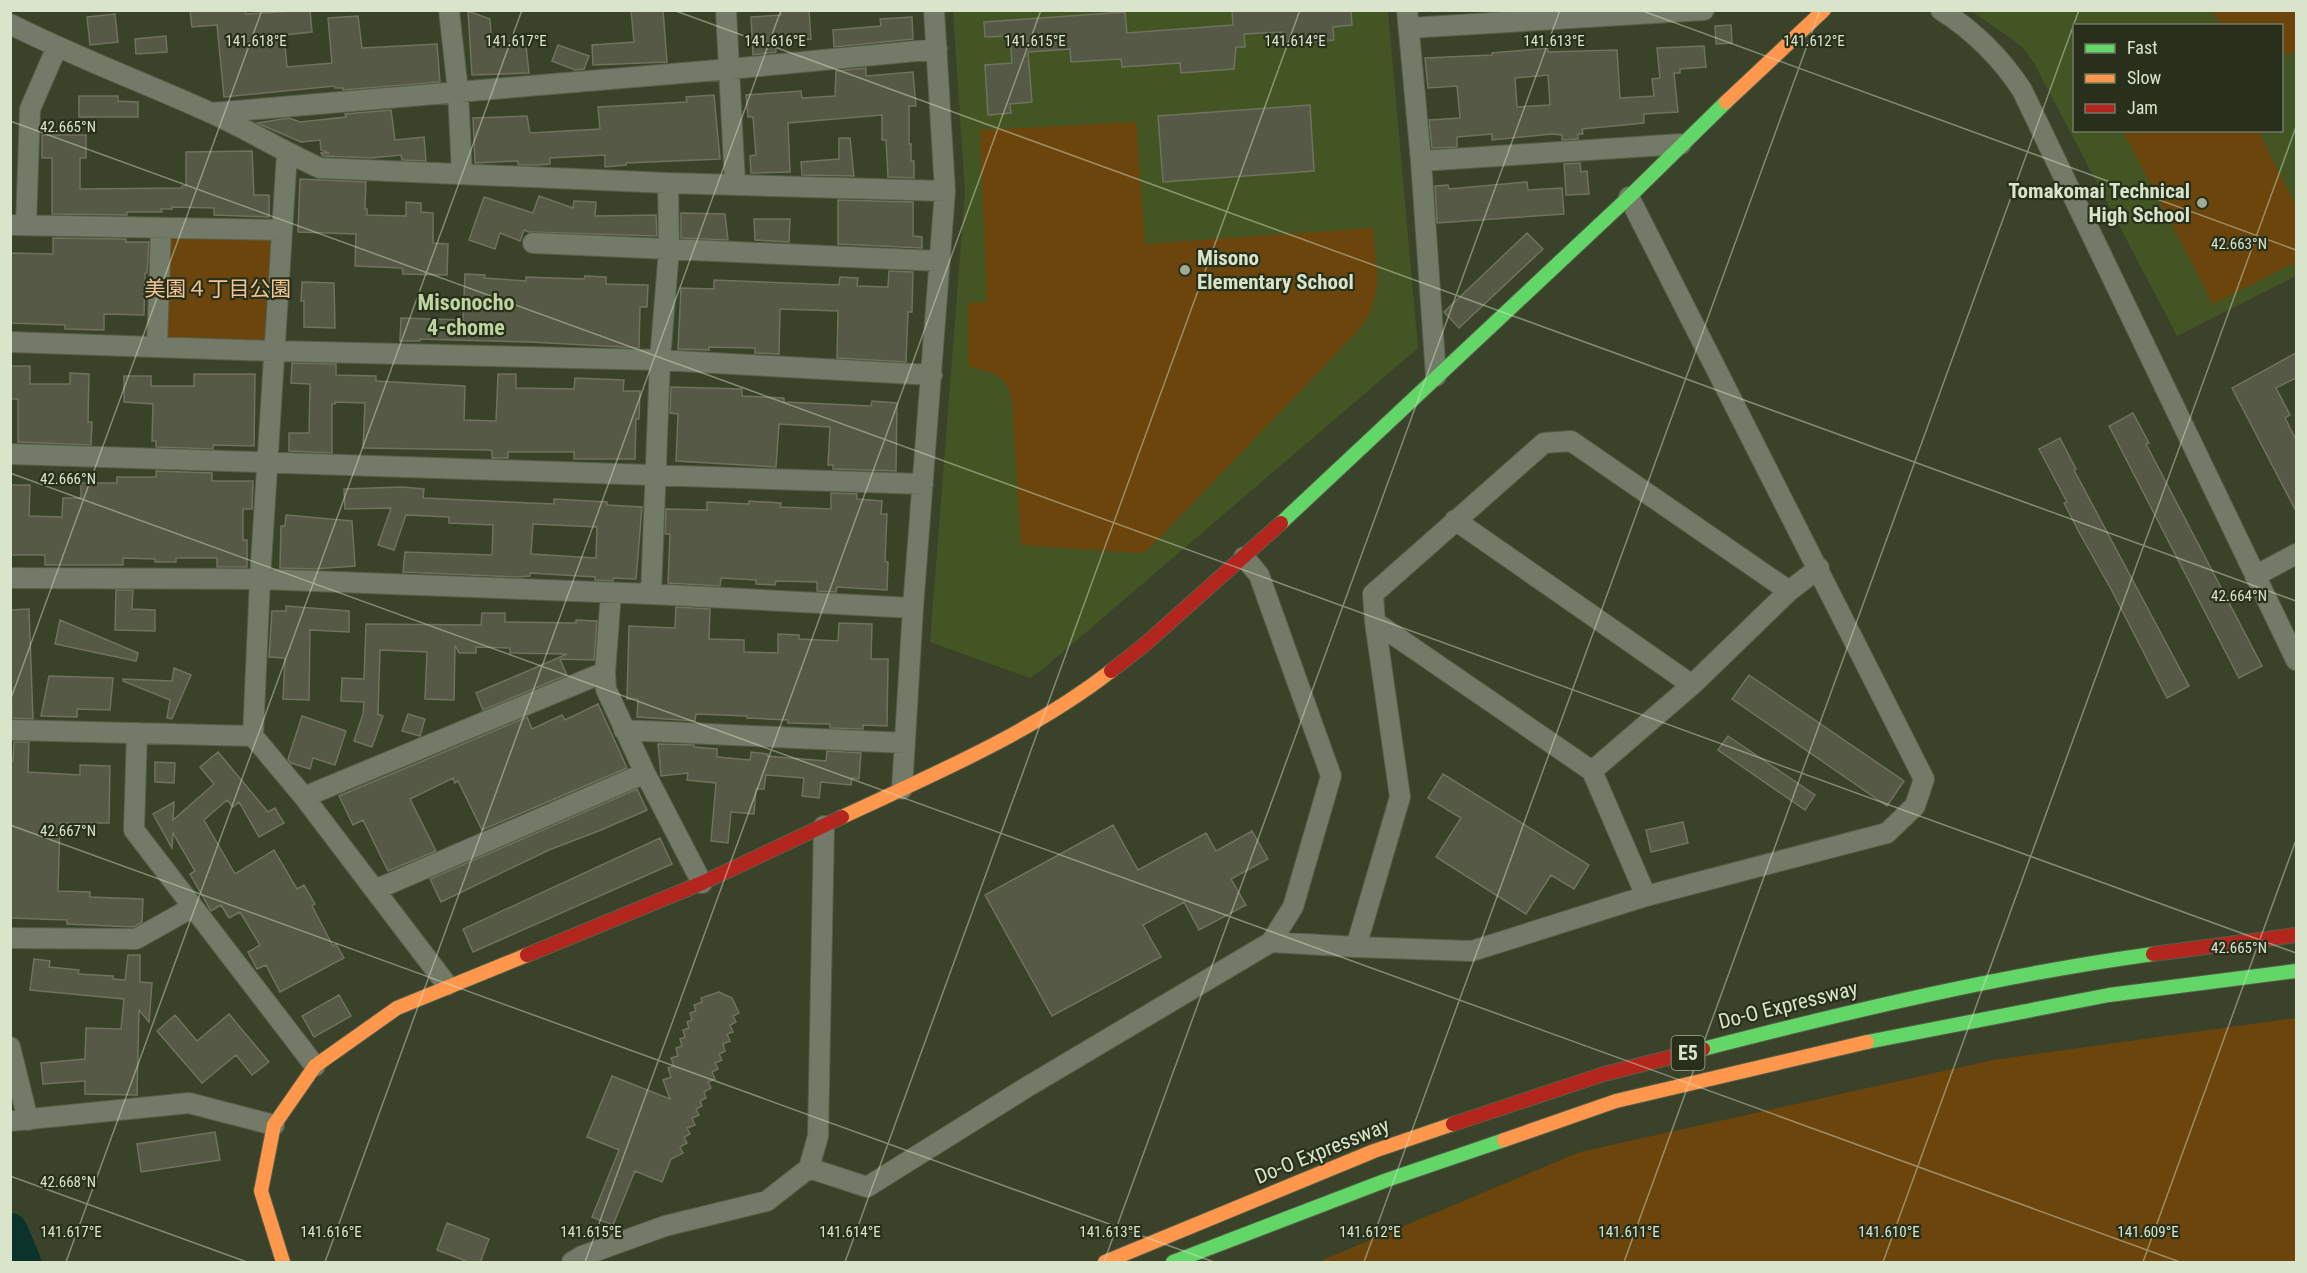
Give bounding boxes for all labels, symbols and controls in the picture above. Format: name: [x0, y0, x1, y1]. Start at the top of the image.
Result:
legend: [2073, 24, 2283, 132]
text: 141.618°E: [225, 32, 287, 50]
text: 141.617°E: [485, 32, 547, 50]
text: 141.616°E: [744, 32, 806, 50]
text: 141.615°E: [1004, 32, 1066, 50]
text: 141.614°E: [1264, 32, 1326, 50]
text: 141.613°E: [1523, 32, 1585, 50]
text: 141.612°E: [1783, 32, 1845, 50]
text: Fast: [2127, 37, 2158, 58]
text: Slow: [2127, 67, 2162, 88]
text: Jam: [2127, 97, 2158, 118]
text: 42.665°N: [40, 118, 96, 136]
place label: Tomakomai Technical High School: [2008, 179, 2190, 227]
marker: Tomakomai Technical High School: [2195, 196, 2209, 210]
text: 42.663°N: [2211, 235, 2267, 253]
place label: Misono Elementary School: [1197, 246, 1354, 294]
marker: Misono Elementary School: [1178, 263, 1192, 277]
park label: 美園４丁目公園: [145, 277, 292, 301]
district label: Misonocho 4-chome: [418, 290, 514, 340]
text: 42.666°N: [40, 470, 96, 488]
text: 42.664°N: [2211, 587, 2267, 605]
text: 42.667°N: [40, 822, 96, 840]
text: 42.665°N: [2211, 939, 2267, 957]
street label: Do-O Expressway: [1716, 976, 1860, 1034]
road number: E5: [1672, 1036, 1704, 1070]
street label: Do-O Expressway: [1251, 1113, 1393, 1189]
text: 42.668°N: [40, 1173, 96, 1191]
text: 141.617°E: [40, 1223, 102, 1241]
text: 141.616°E: [300, 1223, 362, 1241]
text: 141.615°E: [560, 1223, 622, 1241]
text: 141.614°E: [819, 1223, 881, 1241]
text: 141.613°E: [1079, 1223, 1141, 1241]
text: 141.612°E: [1339, 1223, 1401, 1241]
text: 141.611°E: [1598, 1223, 1660, 1241]
text: 141.610°E: [1858, 1223, 1920, 1241]
text: 141.609°E: [2117, 1223, 2179, 1241]

